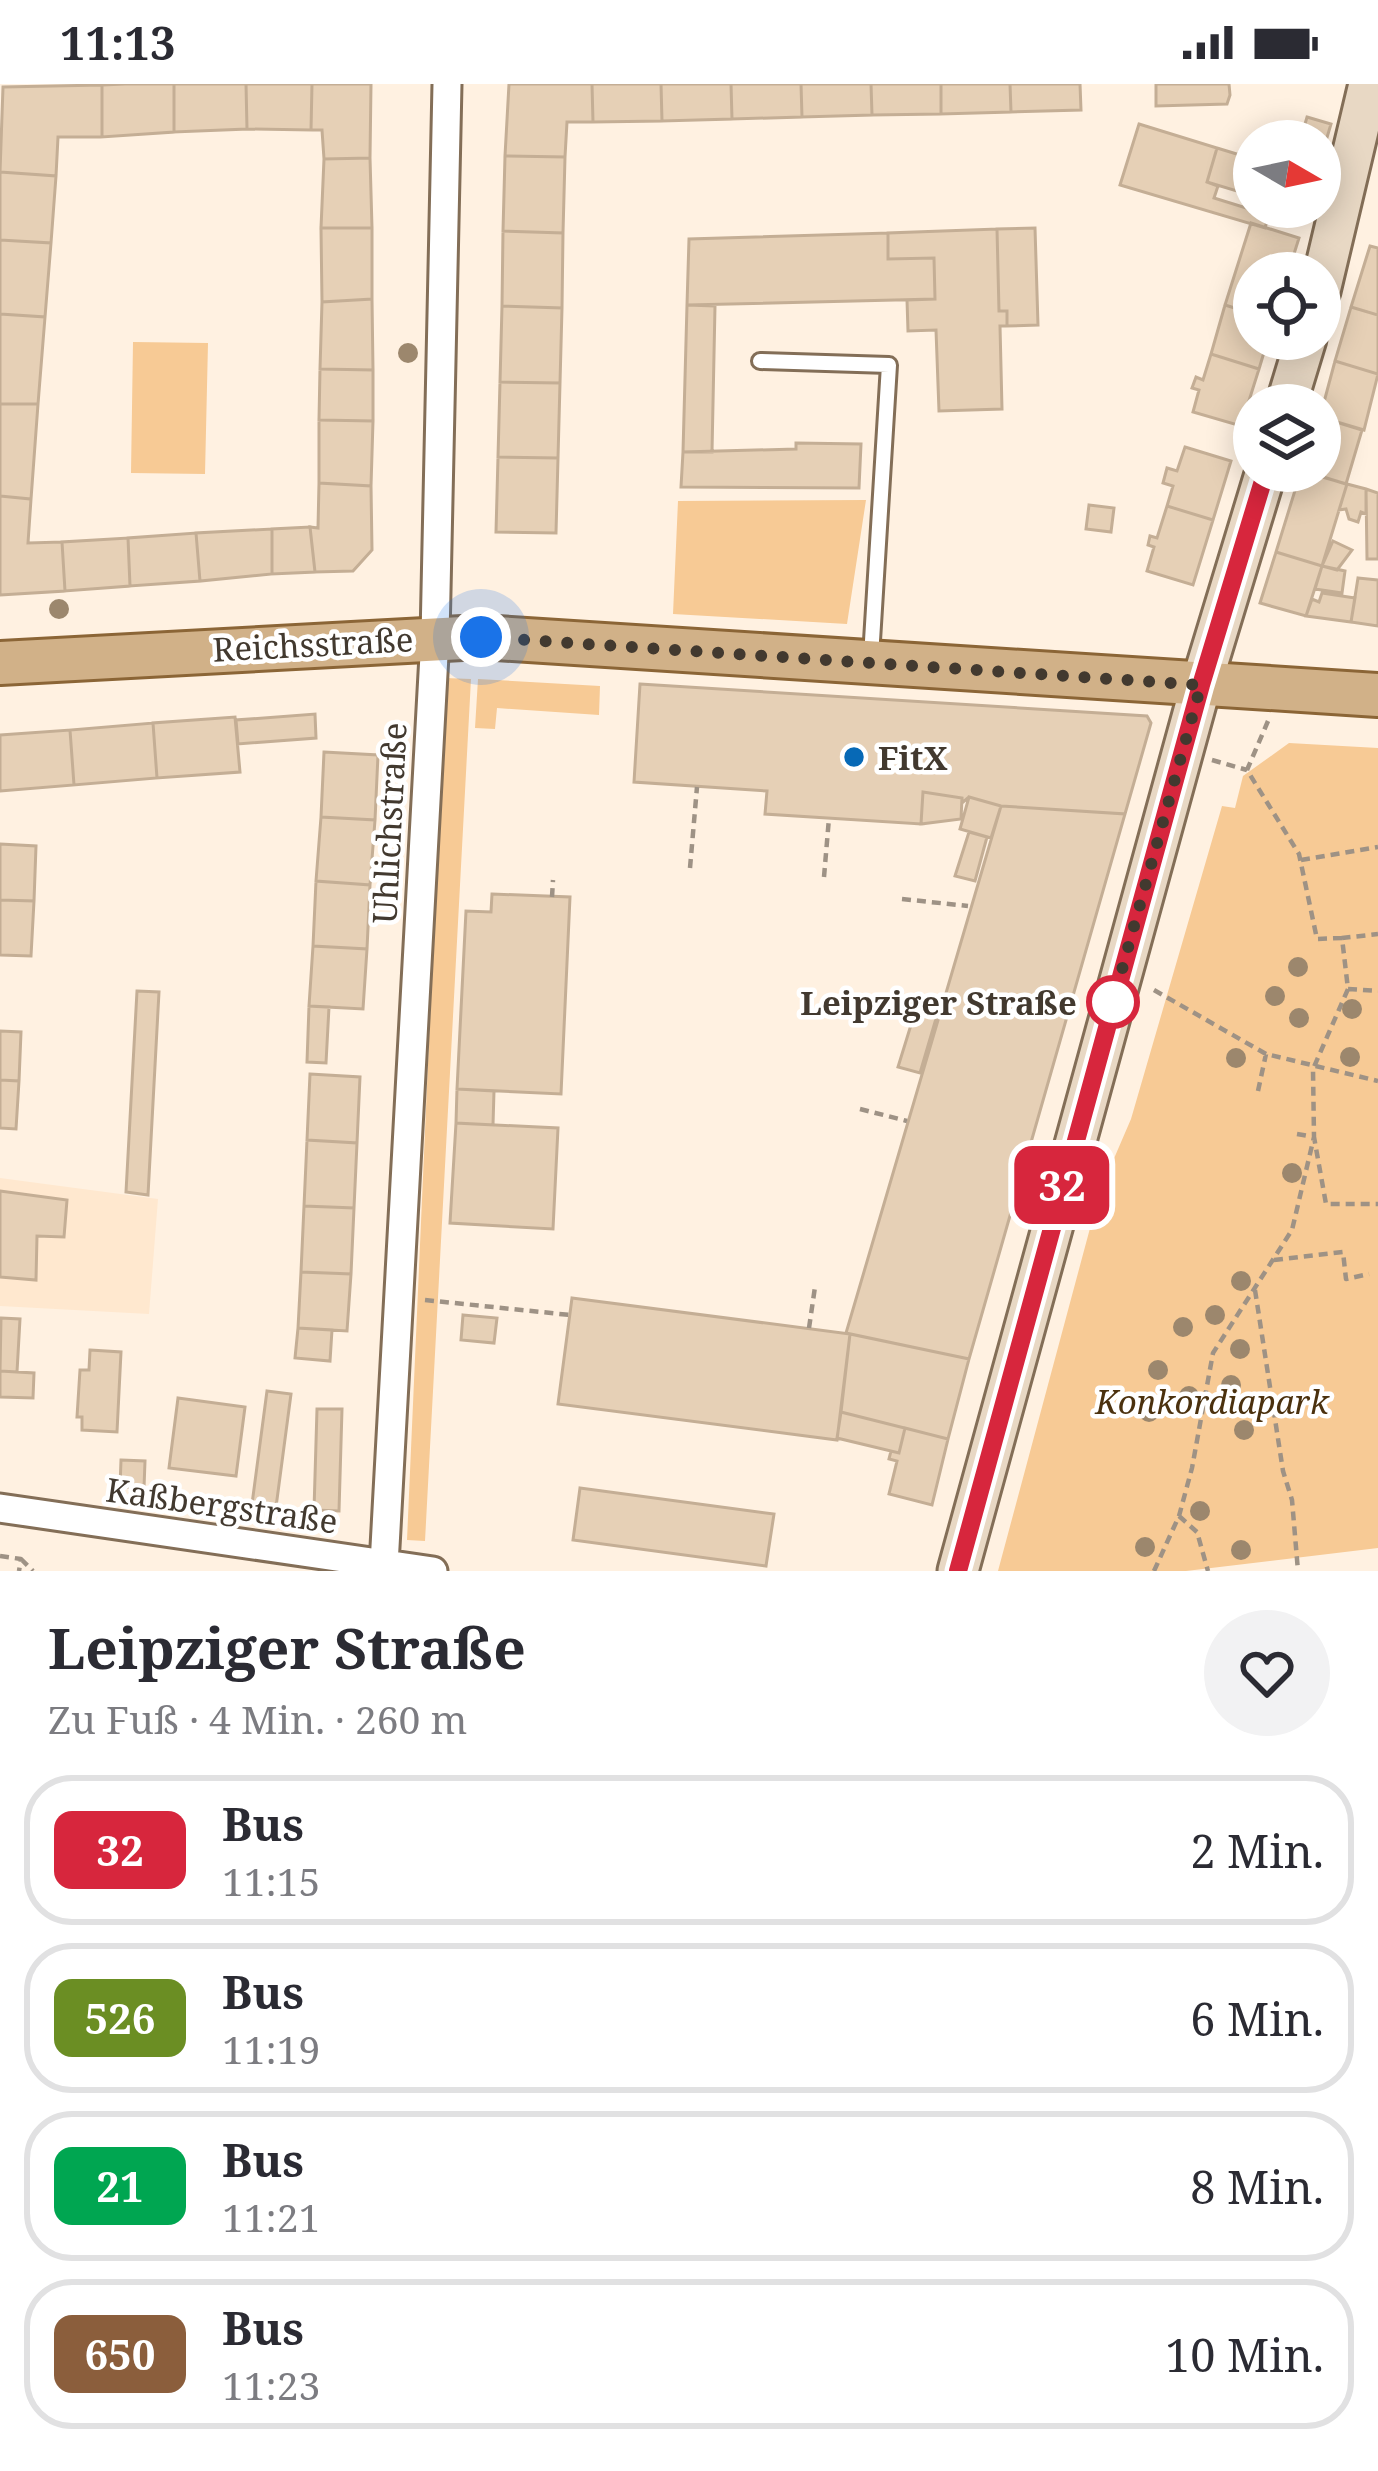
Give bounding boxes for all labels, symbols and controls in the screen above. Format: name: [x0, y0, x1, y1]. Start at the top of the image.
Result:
text: 11:13: [60, 12, 175, 73]
north arrow: [1233, 120, 1341, 228]
map controls: [1233, 120, 1341, 492]
button: locate: [1233, 252, 1341, 360]
button: layers: [1233, 384, 1341, 492]
your location: [451, 607, 511, 667]
street label: Reichsstraße: [212, 616, 414, 672]
street label: Uhlichstraße: [361, 721, 417, 925]
place label: FitX: [878, 735, 948, 780]
marker: FitX: [841, 744, 867, 770]
marker: Leipziger Straße: [1088, 977, 1138, 1027]
place label: Leipziger Straße: [800, 980, 1077, 1025]
line badge: 32: [1008, 1146, 1116, 1224]
text: 32: [1038, 1156, 1086, 1213]
park label: Konkordiapark: [1094, 1379, 1330, 1424]
street label: Kaßbergstraße: [103, 1466, 341, 1544]
text: Leipziger Straße: [48, 1608, 526, 1686]
button: heart: [1204, 1610, 1330, 1736]
text: Zu Fuß · 4 Min. · 260 m: [48, 1692, 467, 1745]
text: Bus: [222, 1793, 304, 1854]
text: 2 Min.: [1190, 1820, 1324, 1881]
text: 32: [96, 1821, 144, 1878]
text: 11:15: [222, 1854, 320, 1907]
text: Bus: [222, 1961, 304, 2022]
text: 6 Min.: [1190, 1988, 1324, 2049]
text: 526: [84, 1989, 156, 2046]
text: 11:19: [222, 2022, 320, 2075]
text: Bus: [222, 2129, 304, 2190]
text: 8 Min.: [1190, 2156, 1324, 2217]
text: 21: [96, 2157, 144, 2214]
text: 11:21: [222, 2190, 320, 2243]
text: Bus: [222, 2297, 304, 2358]
text: 10 Min.: [1165, 2324, 1324, 2385]
text: 650: [84, 2325, 156, 2382]
text: 11:23: [222, 2358, 320, 2411]

